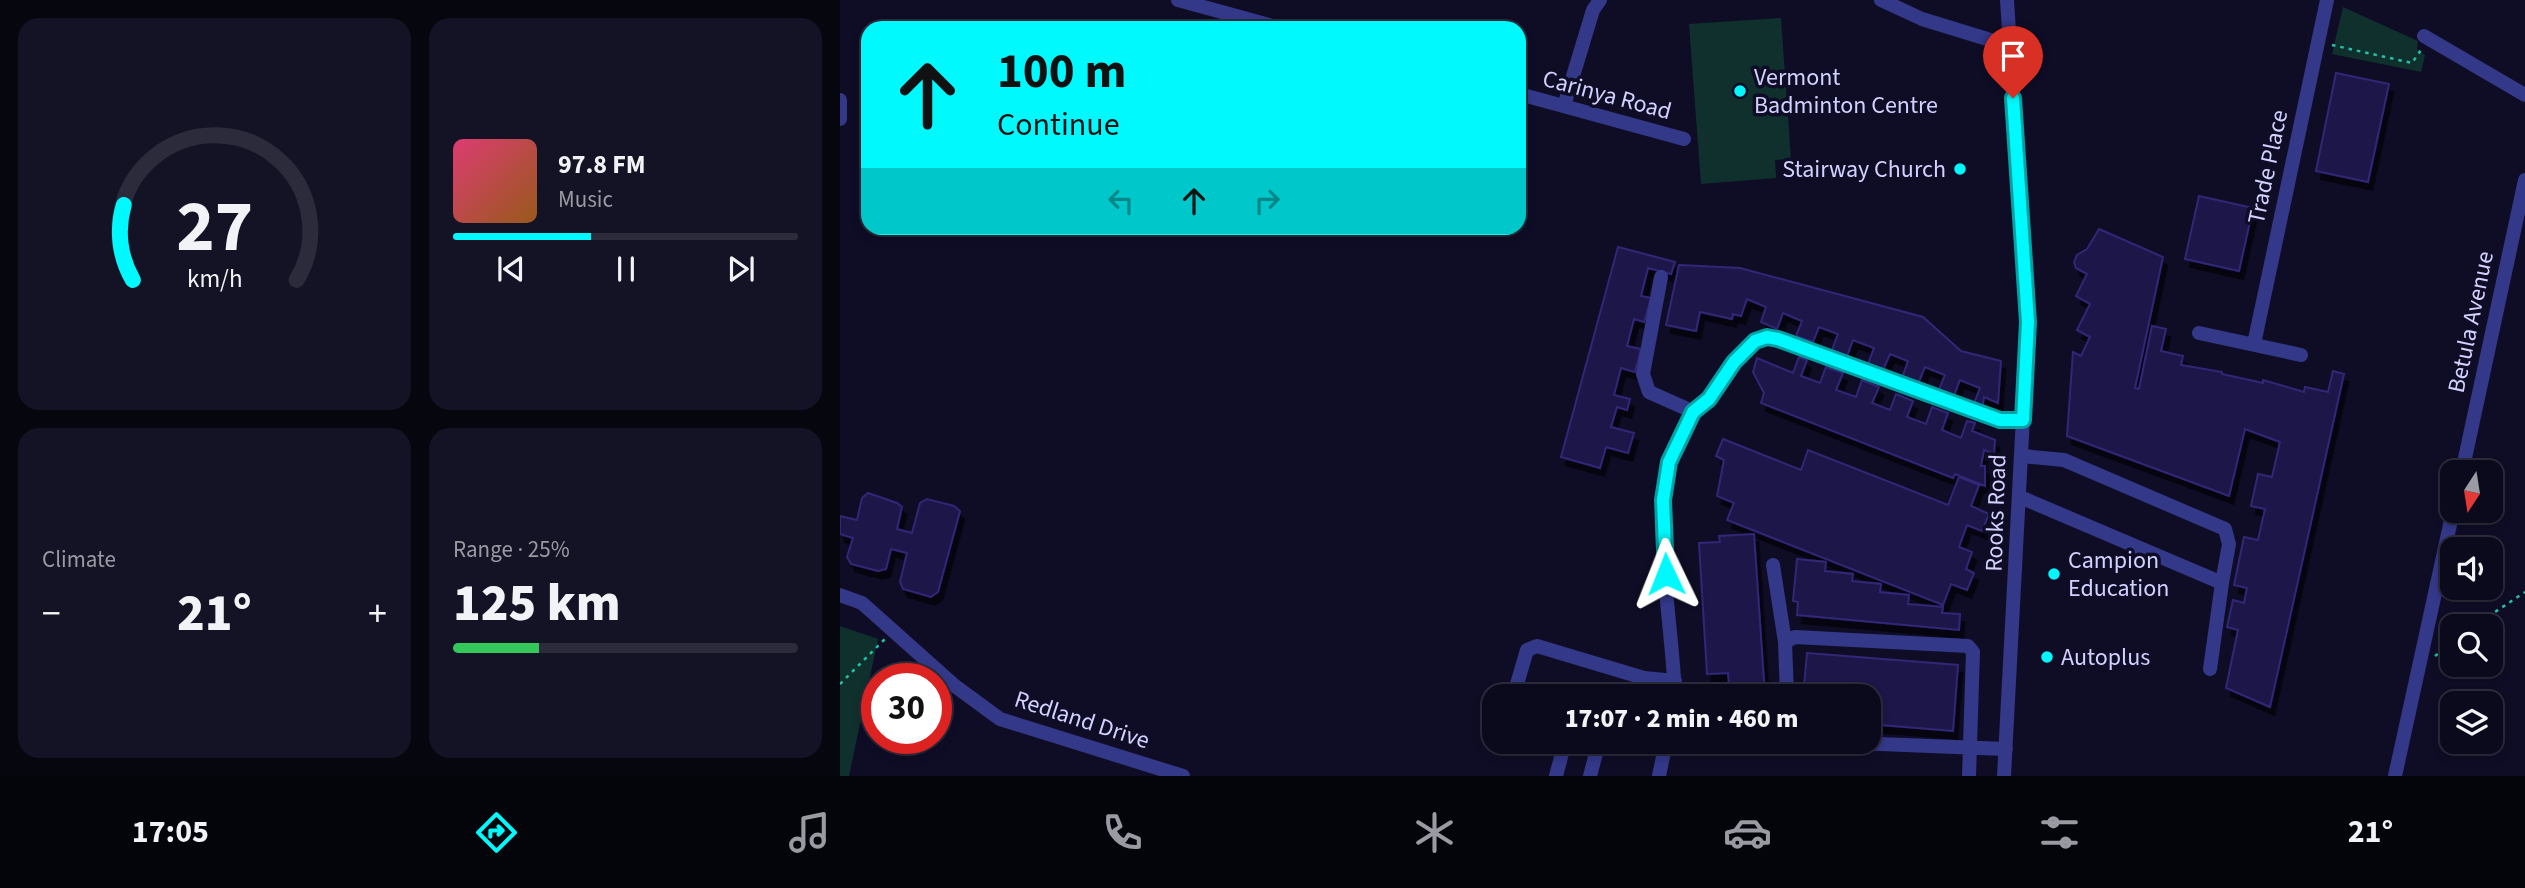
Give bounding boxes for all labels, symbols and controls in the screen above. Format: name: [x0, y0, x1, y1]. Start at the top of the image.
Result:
pin: [1983, 26, 2043, 98]
text: 100 m: [997, 37, 1126, 107]
icon: arrive: [1994, 37, 2032, 75]
icon: ahead: [882, 49, 973, 140]
place label: Vermont Badminton Centre: [1754, 60, 1938, 123]
street label: Carinya Road: [1539, 61, 1675, 129]
marker: Vermont Badminton Centre: [1732, 83, 1748, 99]
text: Continue: [997, 102, 1120, 148]
street label: Trade Place: [2239, 107, 2297, 227]
text: 97.8 FM: [558, 146, 646, 183]
place label: Stairway Church: [1782, 152, 1946, 187]
marker: Stairway Church: [1952, 161, 1968, 177]
text: 27: [176, 175, 253, 279]
icon: left: [1102, 182, 1140, 220]
icon: ahead: [1175, 182, 1213, 220]
icon: right: [1248, 182, 1286, 220]
text: Music: [558, 183, 613, 216]
street label: Betula Avenue: [2439, 248, 2503, 396]
icon: previous: [492, 250, 530, 288]
icon: pause: [607, 250, 645, 288]
icon: next: [722, 250, 760, 288]
text: km/h: [187, 261, 242, 297]
street label: Rooks Road: [1976, 454, 2016, 572]
north arrow: [2440, 460, 2502, 523]
map controls: [2440, 460, 2503, 754]
text: Range · 25%: [453, 533, 570, 566]
position arrow: [1629, 537, 1703, 611]
button: sound: [2440, 537, 2503, 600]
text: Climate: [42, 543, 116, 576]
place label: Campion Education: [2068, 543, 2169, 606]
marker: Campion Education: [2046, 566, 2062, 582]
text: 125 km: [453, 567, 621, 641]
text: 21°: [177, 577, 252, 651]
text: −: [42, 587, 61, 641]
text: +: [368, 587, 387, 641]
button: search: [2440, 614, 2503, 677]
place label: Autoplus: [2061, 640, 2150, 675]
marker: Autoplus: [2039, 649, 2055, 665]
speed limit sign: 30: [861, 663, 952, 754]
street label: Redland Drive: [1010, 682, 1154, 758]
button: layers: [2440, 691, 2503, 754]
text: 17:07 · 2 min · 460 m: [1565, 700, 1798, 737]
icon: directions: [472, 808, 521, 857]
icon: music: [785, 808, 834, 857]
icon: phone: [1098, 808, 1147, 857]
icon: climate: [1410, 808, 1459, 857]
icon: car: [1723, 808, 1772, 857]
icon: filters: [2035, 808, 2084, 857]
text: 17:05: [132, 809, 209, 855]
text: 21°: [2348, 809, 2393, 855]

